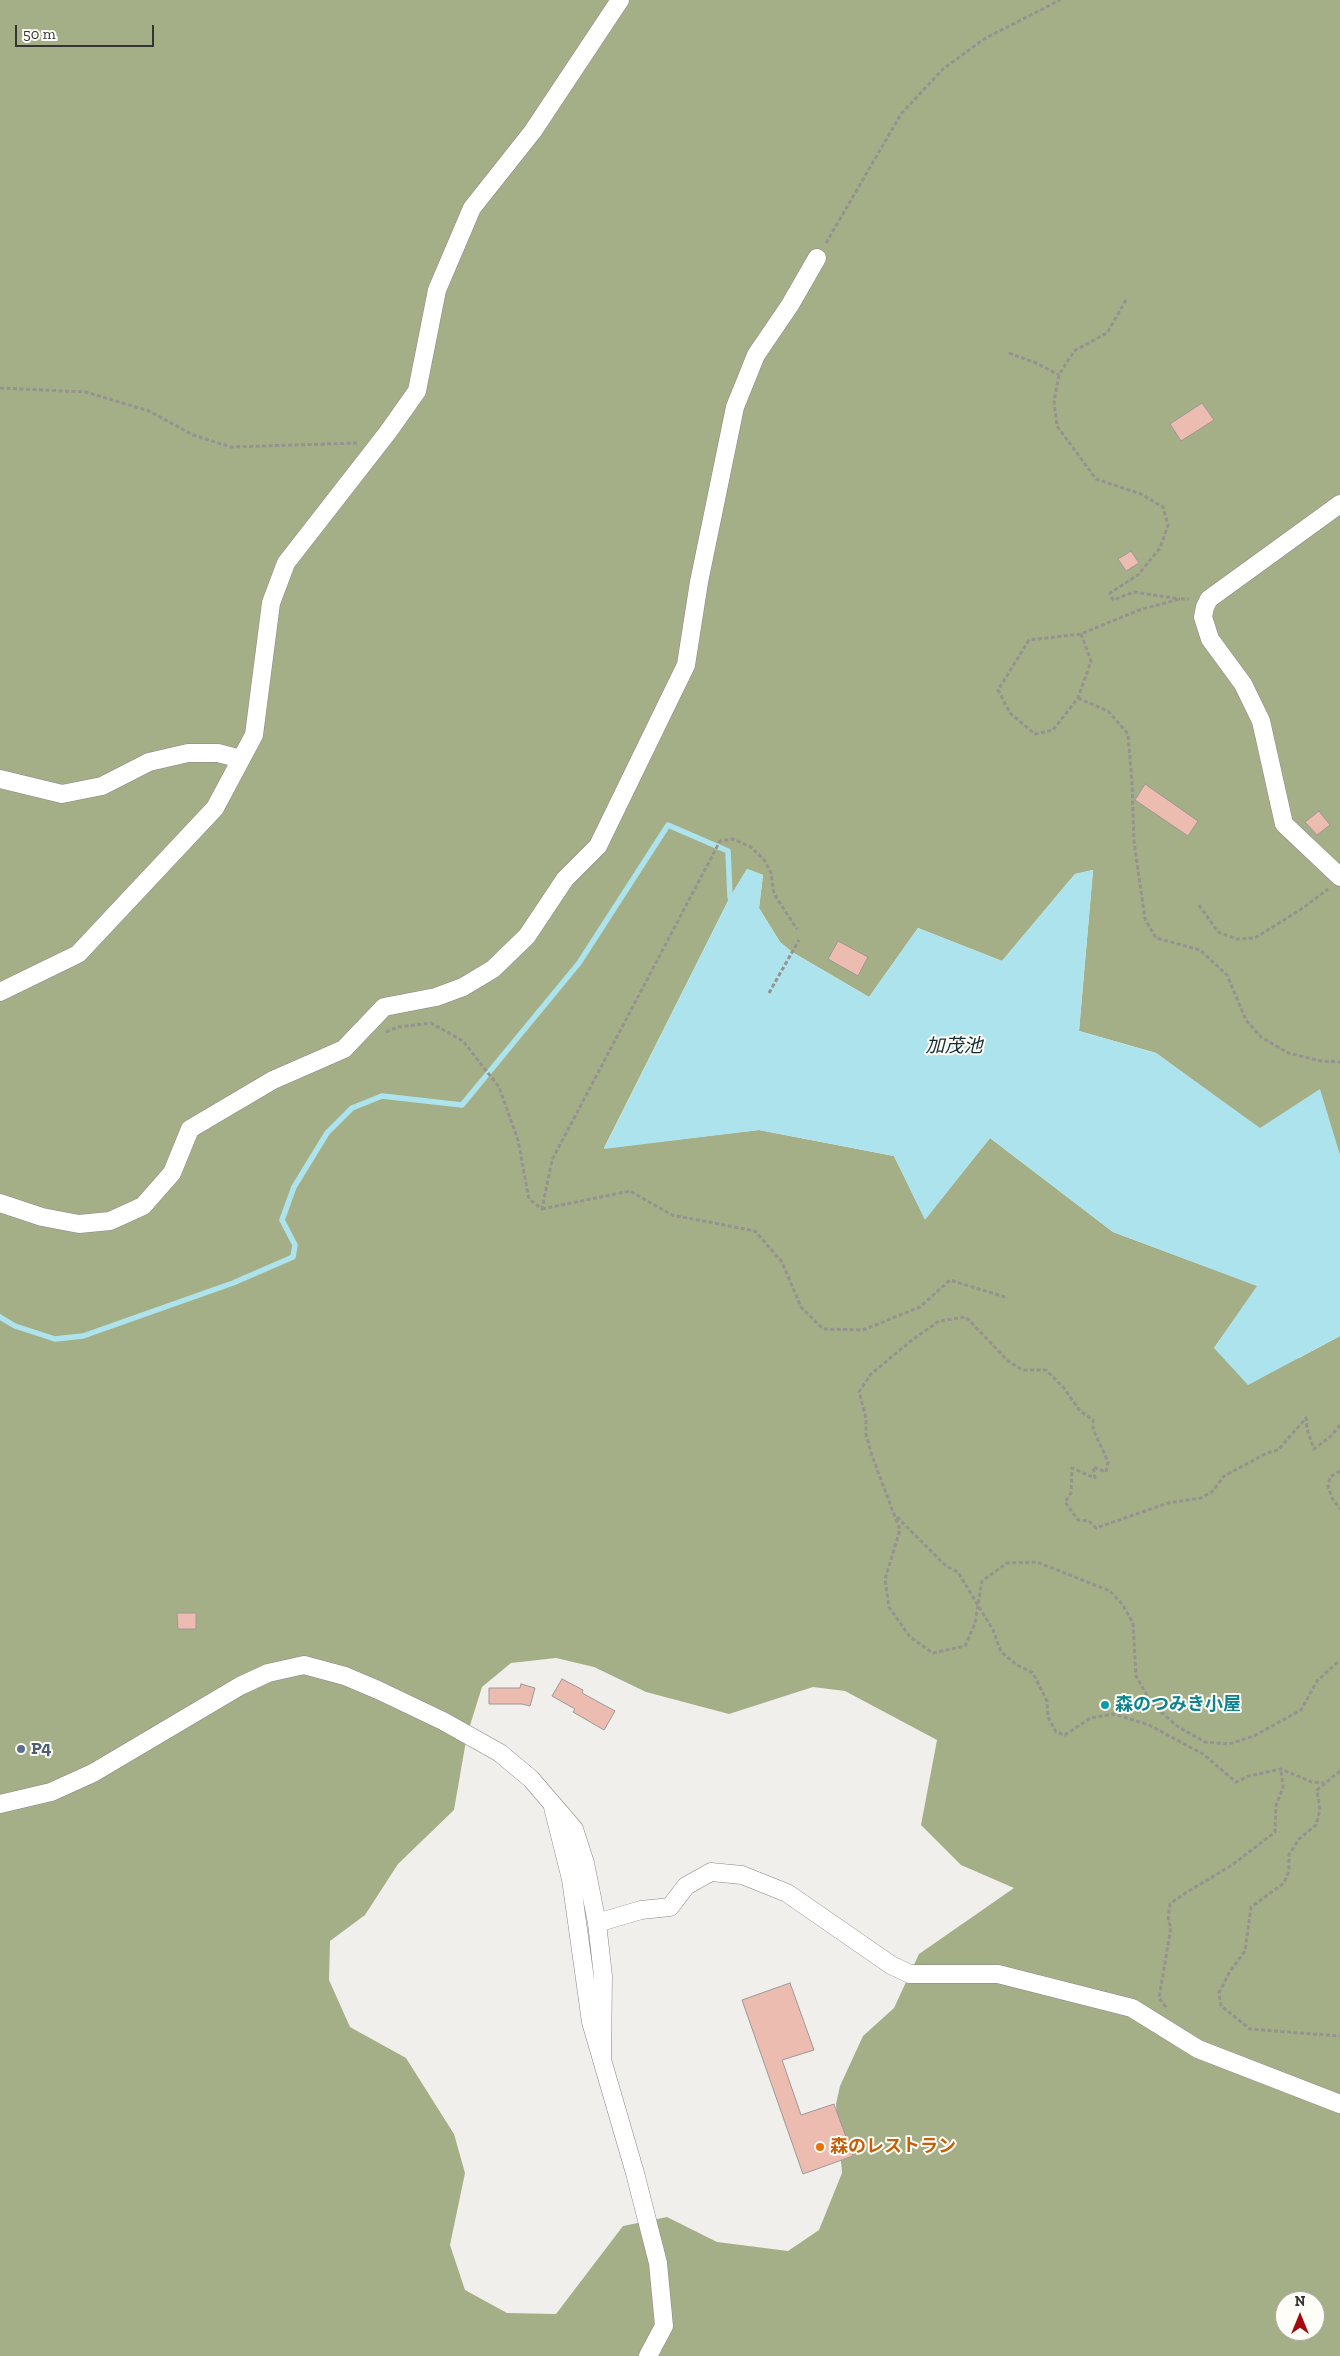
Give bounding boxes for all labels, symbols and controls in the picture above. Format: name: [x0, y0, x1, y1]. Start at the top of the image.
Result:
scale bar: [18, 15, 156, 47]
text: 50 m: [23, 25, 56, 43]
water label: 加茂池: [926, 1036, 982, 1058]
place label: 森のつみき小屋: [1115, 1694, 1241, 1716]
marker: 森のつみき小屋: [1099, 1699, 1111, 1711]
place label: P4: [31, 1738, 52, 1760]
marker: P4: [15, 1743, 27, 1755]
place label: 森のレストラン: [830, 2136, 956, 2158]
marker: 森のレストラン: [814, 2141, 826, 2153]
north arrow: [1275, 2291, 1325, 2341]
text: N: [1295, 2293, 1305, 2310]

